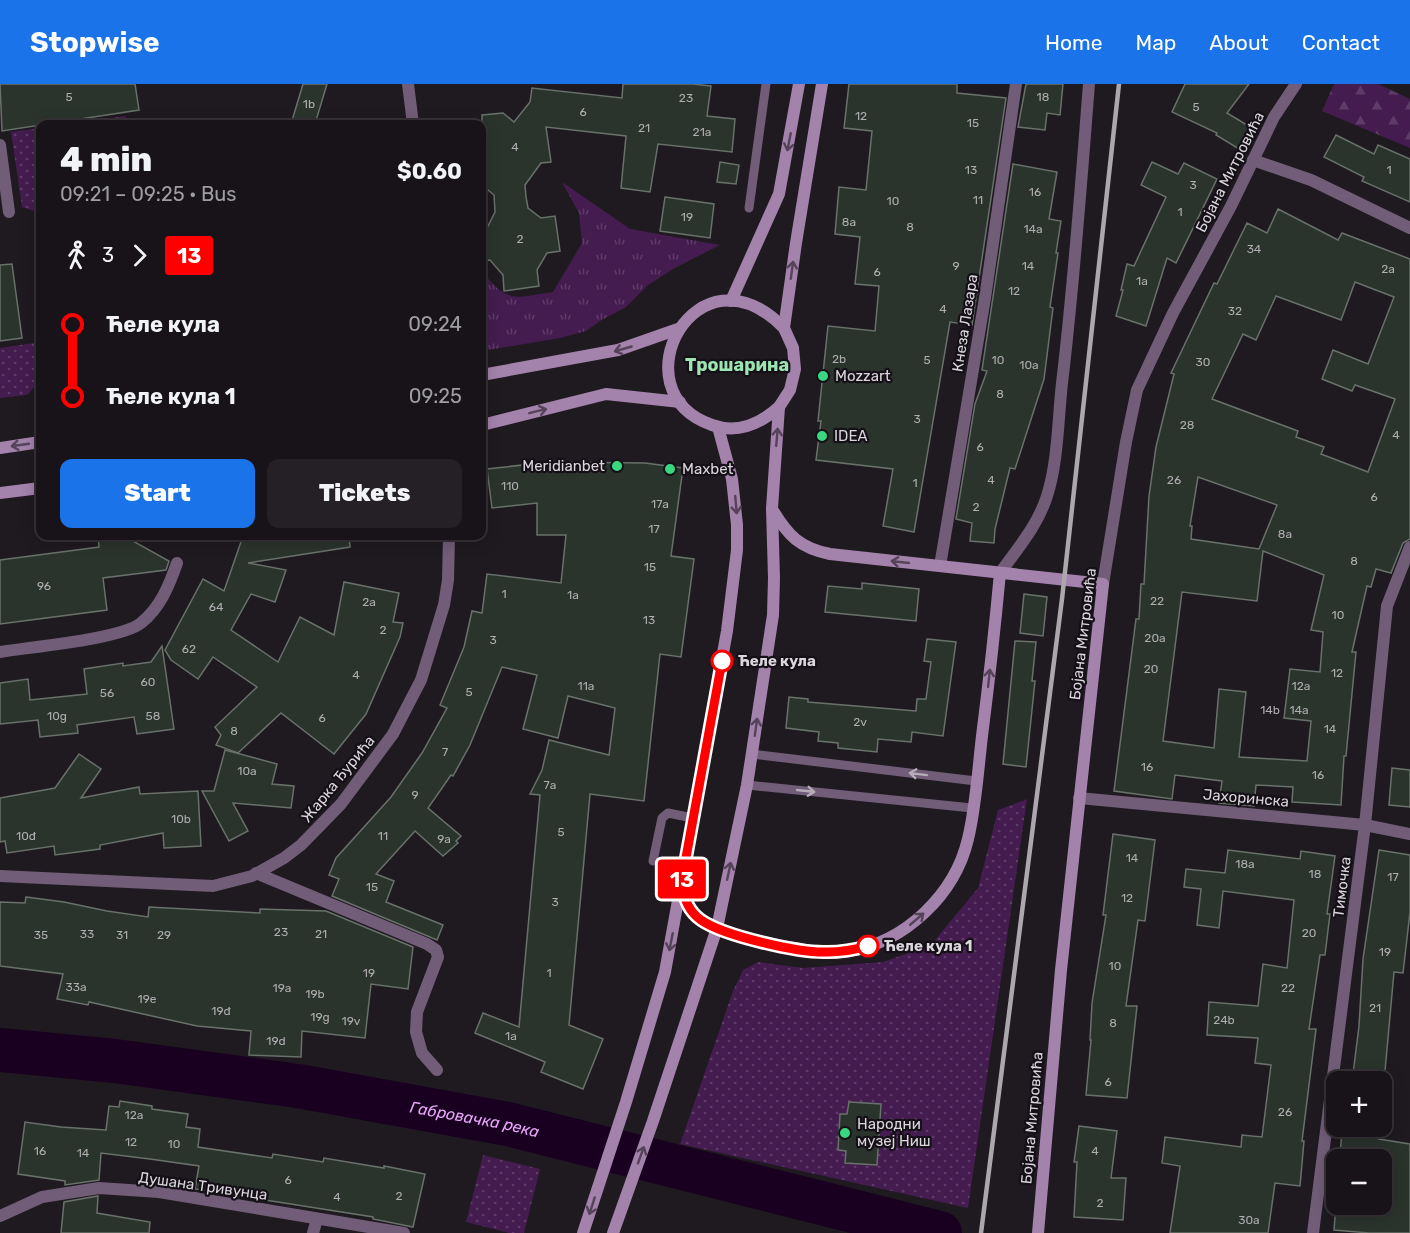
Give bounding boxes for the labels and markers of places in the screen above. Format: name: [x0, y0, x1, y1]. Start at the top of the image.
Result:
place label: Mozzart: [835, 367, 891, 385]
marker: Mozzart: [816, 369, 830, 383]
place label: IDEA: [834, 427, 868, 445]
marker: IDEA: [815, 429, 829, 443]
place label: Meridianbet: [522, 457, 605, 475]
marker: Meridianbet: [610, 459, 624, 473]
place label: Maxbet: [682, 460, 734, 478]
marker: Maxbet: [663, 462, 677, 476]
marker: Ћеле кула: [711, 650, 733, 672]
place label: Ћеле кула: [738, 652, 816, 670]
marker: Ћеле кула 1: [857, 935, 879, 957]
place label: Ћеле кула 1: [884, 937, 972, 955]
place label: Народни музеј Ниш: [857, 1115, 931, 1150]
marker: Народни музеј Ниш: [838, 1126, 852, 1140]

